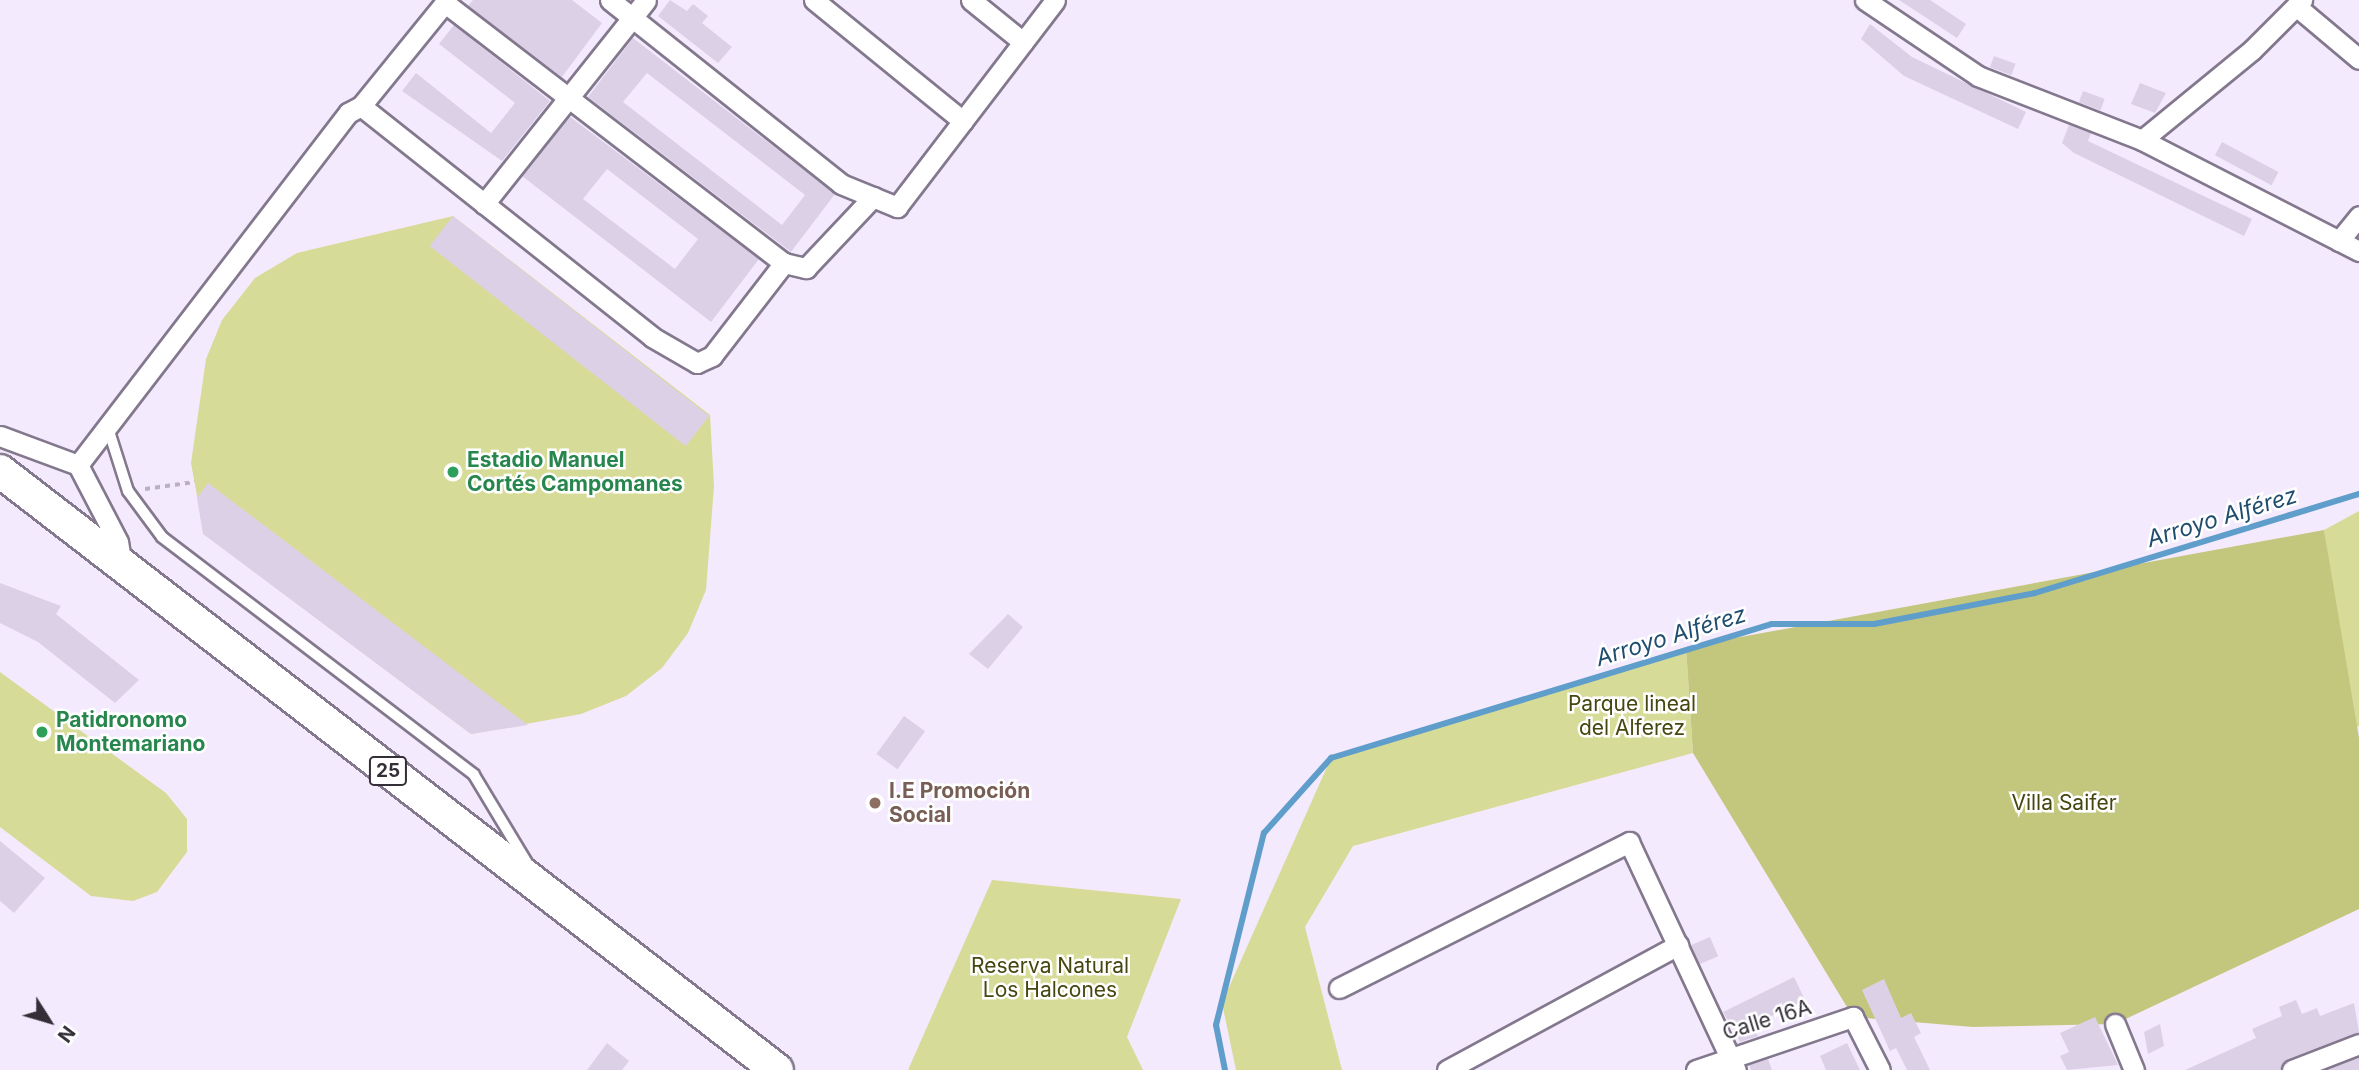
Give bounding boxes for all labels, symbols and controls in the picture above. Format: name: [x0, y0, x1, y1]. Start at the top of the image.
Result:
place label: Estadio Manuel Cortés Campomanes: [467, 447, 683, 497]
marker: Estadio Manuel Cortés Campomanes: [445, 464, 461, 480]
water label: Arroyo Alférez: [2143, 481, 2301, 553]
water label: Arroyo Alférez: [1592, 600, 1750, 672]
park label: Parque lineal del Alferez: [1568, 691, 1696, 741]
place label: Patidronomo Montemariano: [56, 707, 205, 757]
marker: Patidronomo Montemariano: [34, 724, 50, 740]
road number: 25: [369, 756, 407, 786]
place label: I.E Promoción Social: [889, 778, 1030, 828]
park label: Villa Saifer: [2011, 790, 2117, 816]
marker: I.E Promoción Social: [867, 795, 883, 811]
park label: Reserva Natural Los Halcones: [971, 953, 1129, 1003]
north arrow: [14, 986, 84, 1056]
street label: Calle 16A: [1720, 995, 1814, 1045]
text: N: [53, 1021, 80, 1047]

